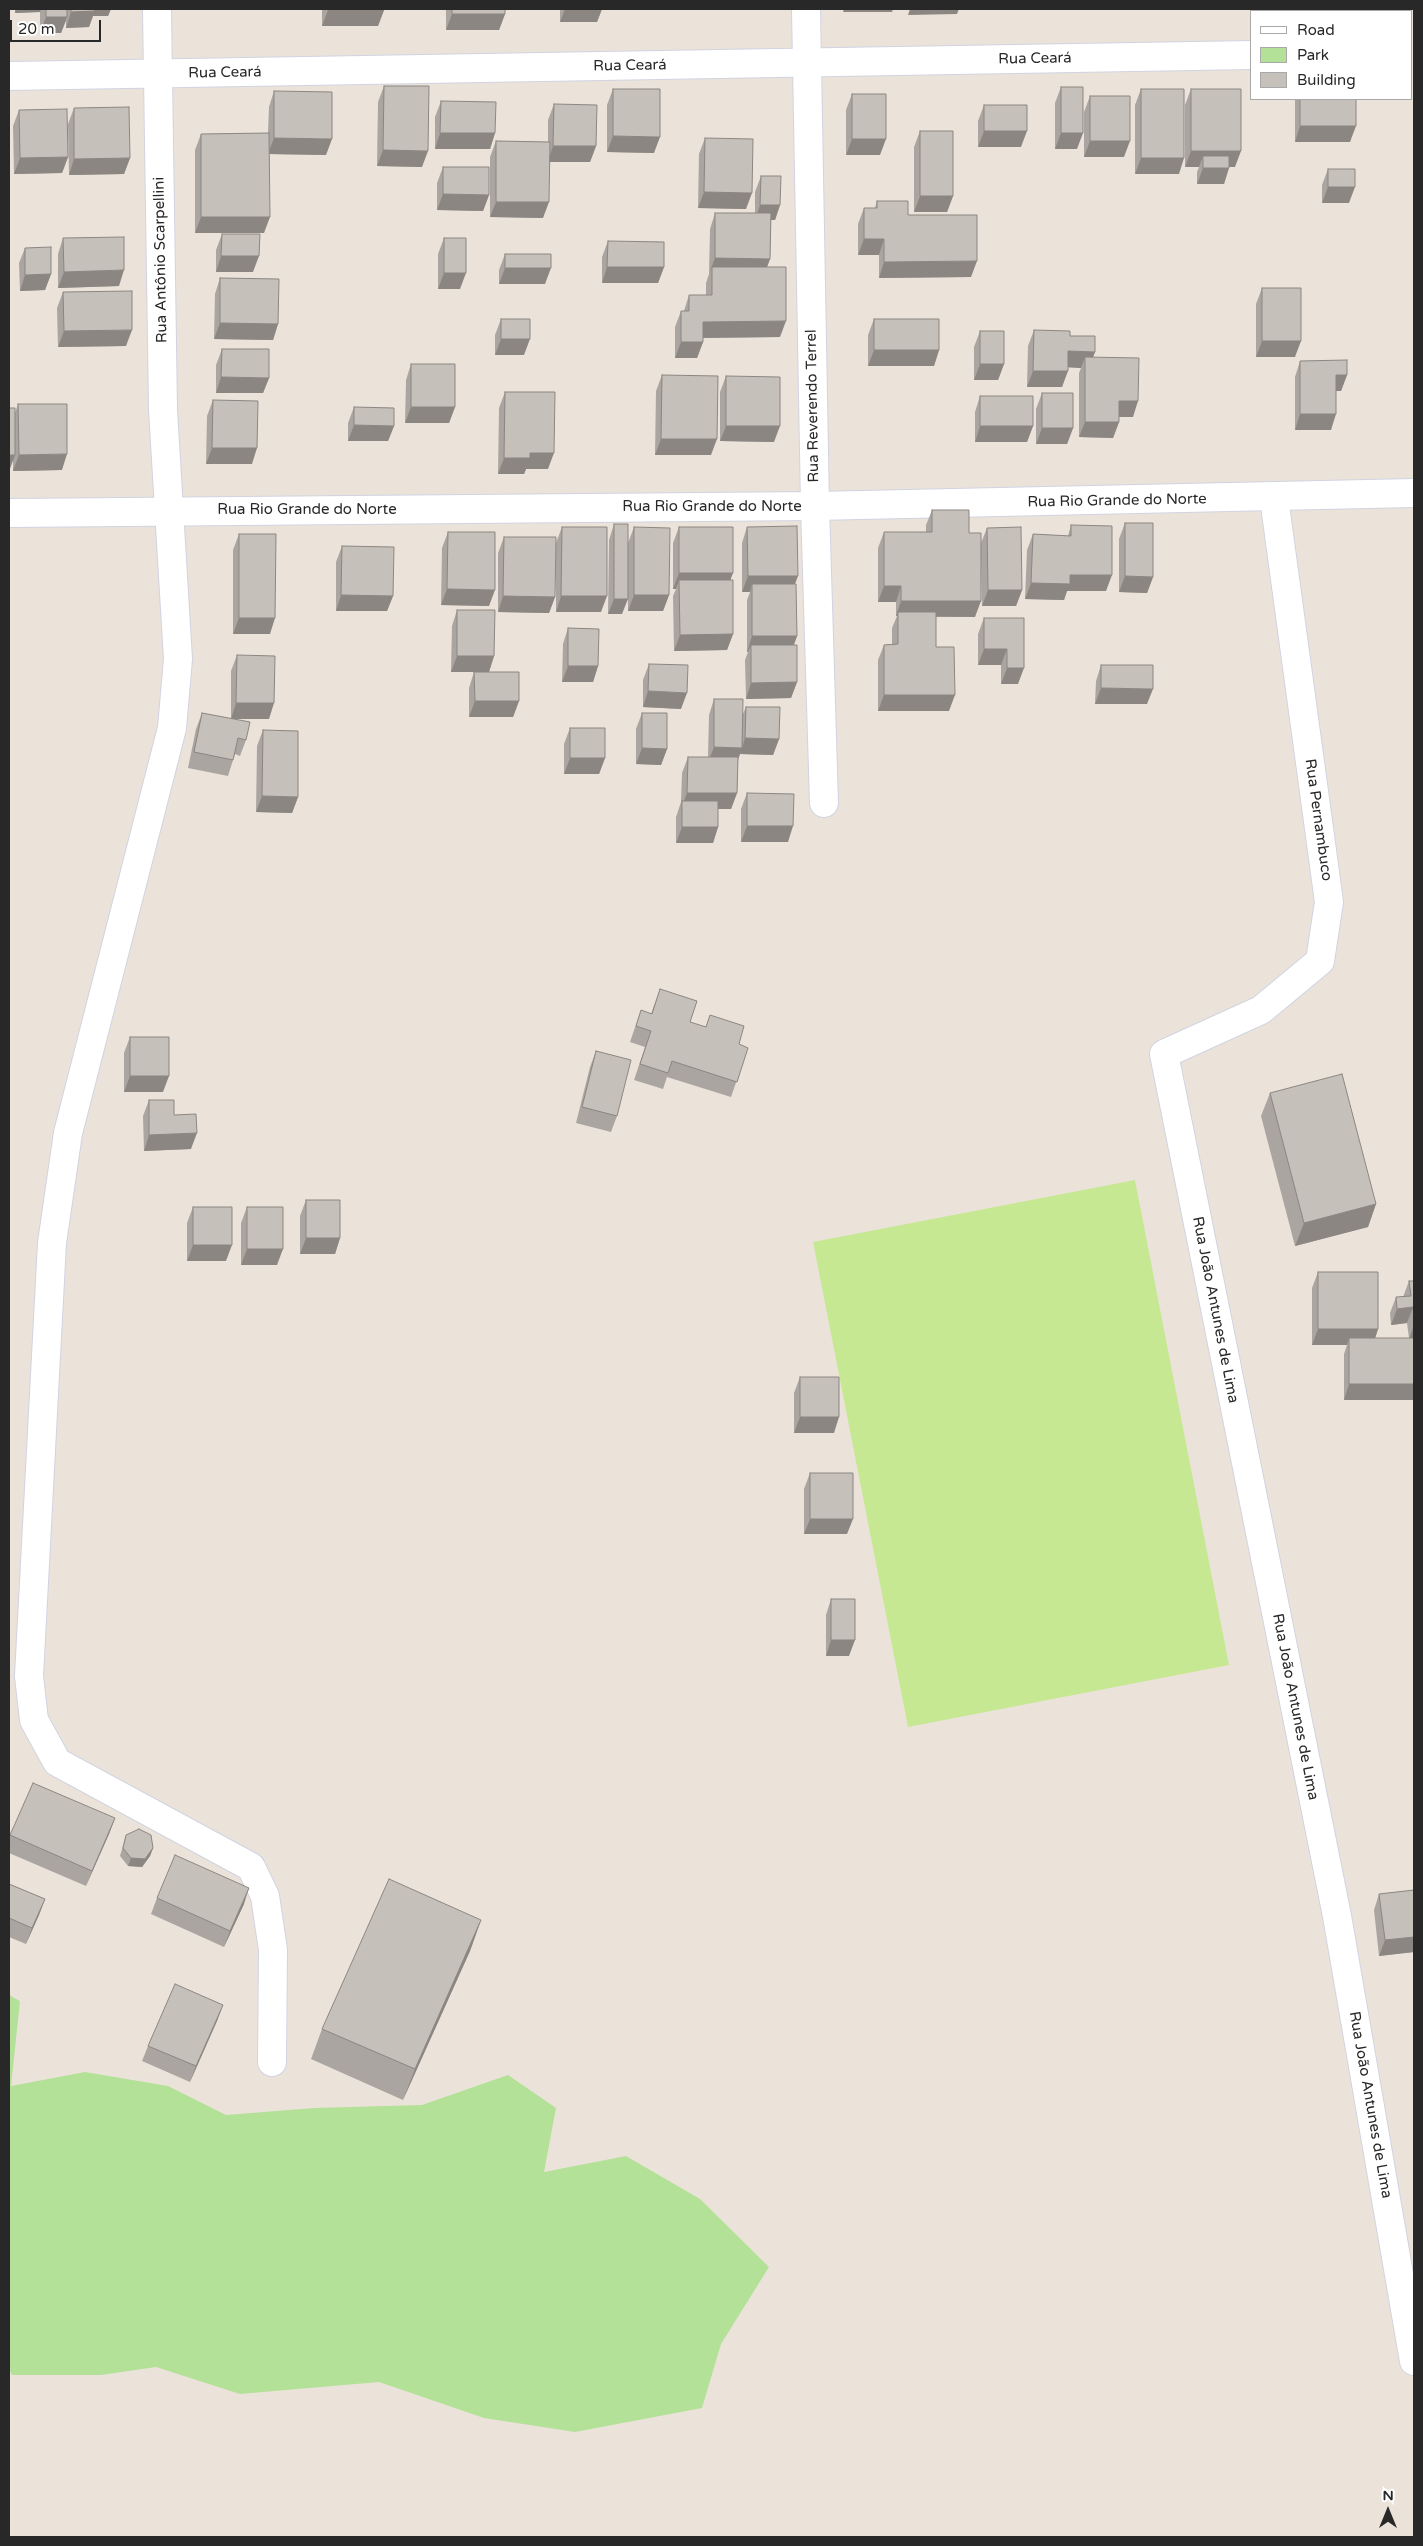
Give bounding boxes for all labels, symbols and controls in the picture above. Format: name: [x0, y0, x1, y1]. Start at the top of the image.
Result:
scale bar: [12, 10, 104, 42]
legend: [1250, 10, 1413, 100]
text: 20 m: [18, 20, 55, 38]
text: Road: [1297, 21, 1335, 39]
text: Park: [1297, 46, 1329, 64]
street label: Rua Ceará: [998, 49, 1072, 69]
street label: Rua Ceará: [593, 56, 667, 76]
street label: Rua Ceará: [188, 63, 262, 83]
text: Building: [1297, 71, 1356, 89]
street label: Rua Antônio Scarpellini: [151, 177, 171, 343]
street label: Rua Reverendo Terrel: [803, 329, 823, 483]
street label: Rua Rio Grande do Norte: [1027, 490, 1207, 512]
street label: Rua Rio Grande do Norte: [622, 498, 802, 516]
street label: Rua Rio Grande do Norte: [217, 501, 397, 519]
street label: Rua Pernambuco: [1301, 758, 1335, 882]
street label: Rua João Antunes de Lima: [1188, 1215, 1242, 1405]
street label: Rua João Antunes de Lima: [1268, 1612, 1322, 1802]
street label: Rua João Antunes de Lima: [1345, 2010, 1395, 2200]
north arrow: [1363, 2486, 1413, 2536]
text: N: [1382, 2487, 1394, 2504]

